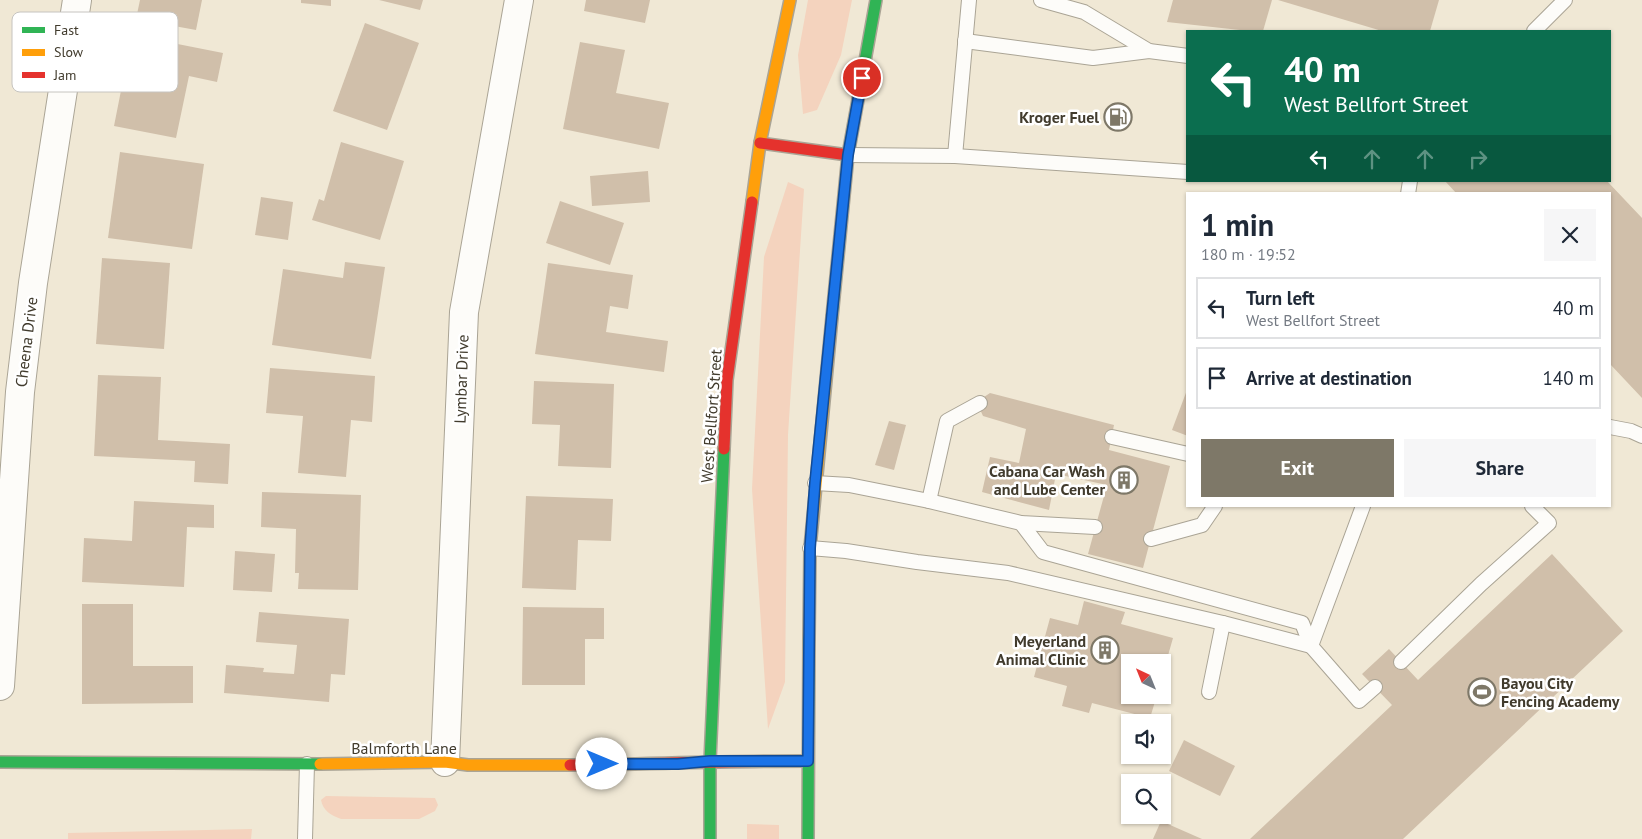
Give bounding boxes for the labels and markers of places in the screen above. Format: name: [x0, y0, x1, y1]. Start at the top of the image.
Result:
pin: [841, 57, 883, 99]
fuel station icon: Kroger Fuel: [1103, 102, 1133, 132]
place label: Kroger Fuel: [1019, 107, 1099, 127]
place label: Cabana Car Wash and Lube Center: [989, 461, 1105, 499]
building icon: Cabana Car Wash and Lube Center: [1109, 465, 1139, 495]
place label: Meyerland Animal Clinic: [996, 631, 1086, 669]
building icon: Meyerland Animal Clinic: [1090, 635, 1120, 665]
place label: Bayou City Fencing Academy: [1501, 673, 1620, 711]
sports icon: Bayou City Fencing Academy: [1467, 677, 1497, 707]

